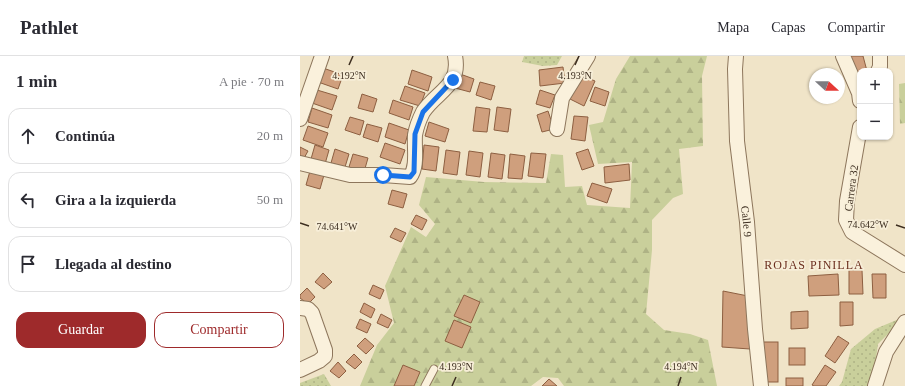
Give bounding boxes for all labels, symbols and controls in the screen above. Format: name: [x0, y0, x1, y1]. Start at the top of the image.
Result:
text: Pathlet: [20, 17, 78, 38]
text: Mapa: [717, 20, 749, 35]
text: Capas: [771, 20, 805, 35]
text: Compartir: [827, 20, 885, 35]
north arrow: [809, 68, 845, 104]
map controls: [857, 68, 893, 140]
button: +: [857, 68, 893, 104]
text: 4.192°N: [332, 70, 366, 81]
text: 4.193°N: [558, 70, 592, 81]
route end: [444, 71, 462, 89]
text: 1 min: [16, 72, 57, 91]
text: A pie · 70 m: [219, 74, 284, 89]
button: −: [857, 104, 893, 140]
icon: ahead: [17, 125, 39, 147]
text: Continúa: [55, 128, 115, 144]
text: 20 m: [257, 128, 283, 143]
street label: Carrera 32: [842, 164, 860, 212]
route start: [374, 166, 392, 184]
icon: left: [17, 189, 39, 211]
text: Gira a la izquierda: [55, 192, 176, 208]
text: 50 m: [257, 192, 283, 207]
street label: Calle 9: [739, 205, 754, 238]
text: 74.642°W: [848, 219, 889, 230]
text: 74.641°W: [317, 221, 358, 232]
icon: arrive: [17, 253, 39, 275]
text: Llegada al destino: [55, 256, 172, 272]
district label: ROJAS PINILLA: [764, 258, 864, 272]
button: Guardar: [16, 312, 146, 348]
button: Compartir: [154, 312, 284, 348]
text: 4.193°N: [439, 361, 473, 372]
text: 4.194°N: [664, 361, 698, 372]

